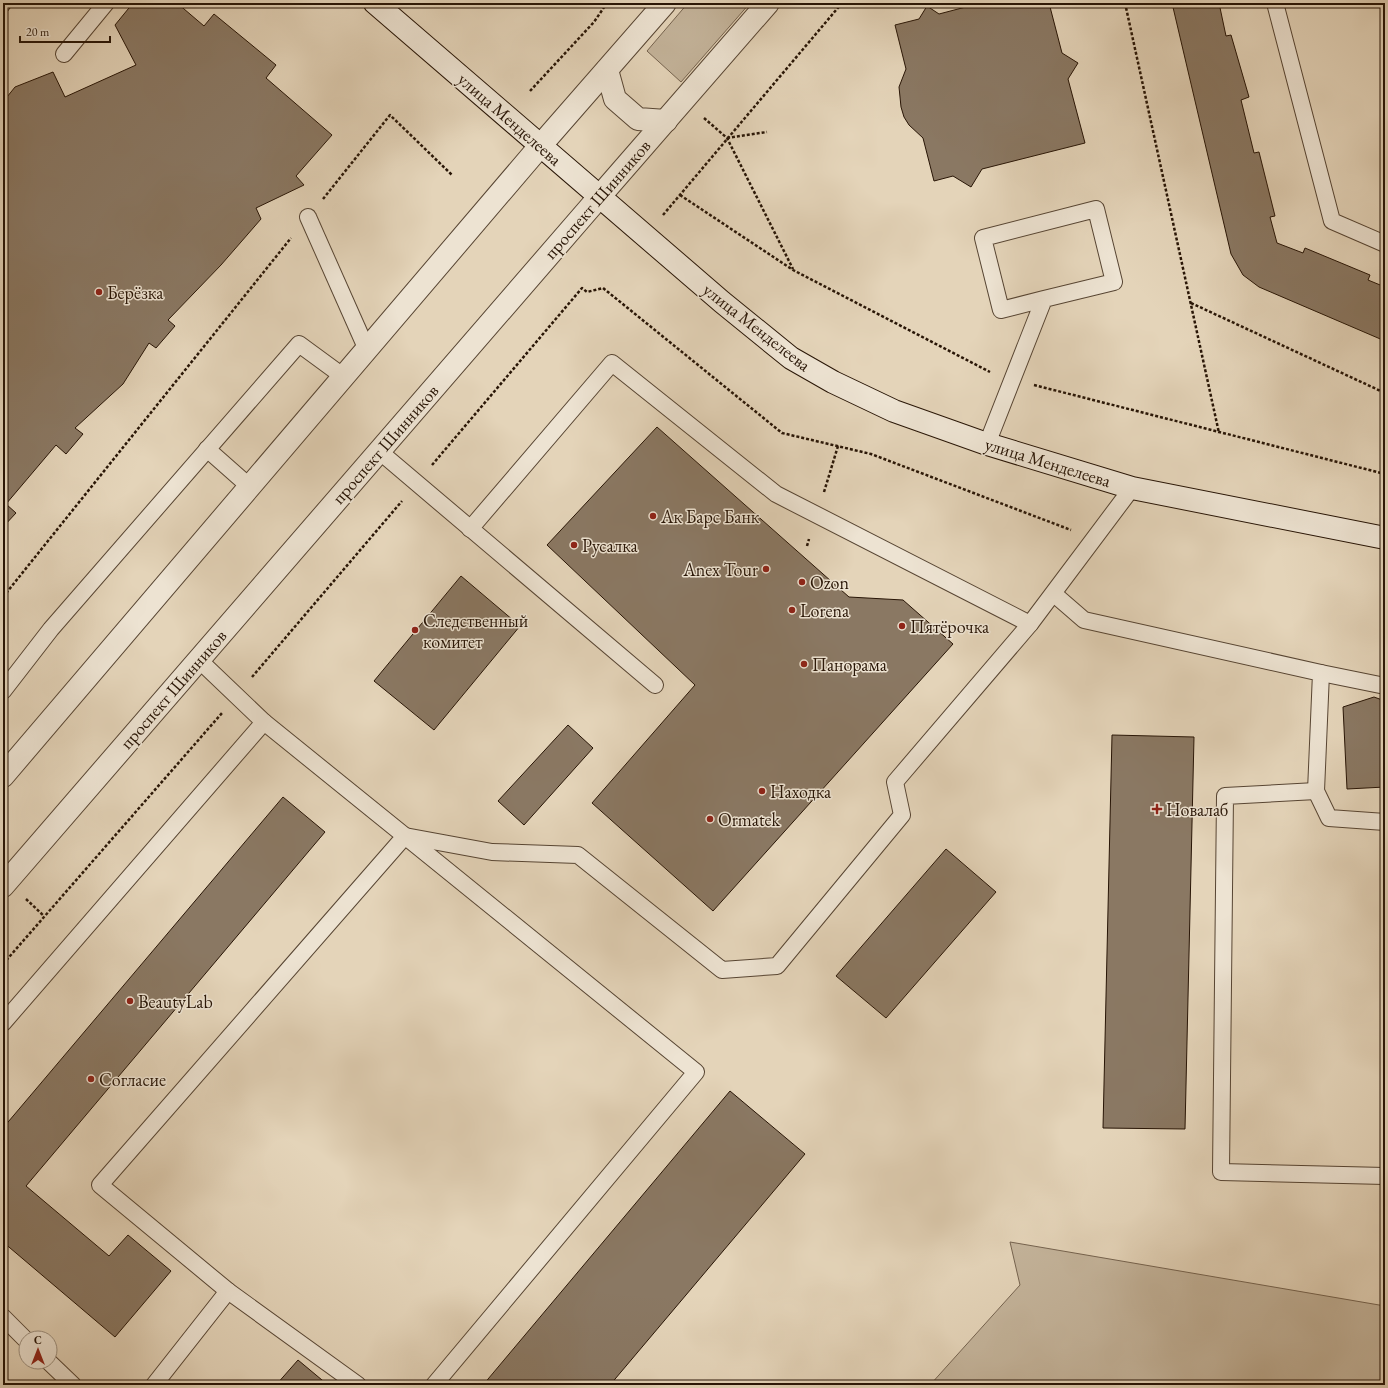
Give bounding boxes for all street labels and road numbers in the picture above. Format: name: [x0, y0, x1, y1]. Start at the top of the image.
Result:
street label: улица Менделеева: [453, 68, 567, 171]
street label: проспект Шинников: [539, 134, 656, 264]
street label: улица Менделеева: [699, 278, 816, 377]
street label: проспект Шинников: [327, 379, 444, 509]
street label: улица Менделеева: [982, 432, 1115, 492]
street label: проспект Шинников: [115, 624, 232, 754]

